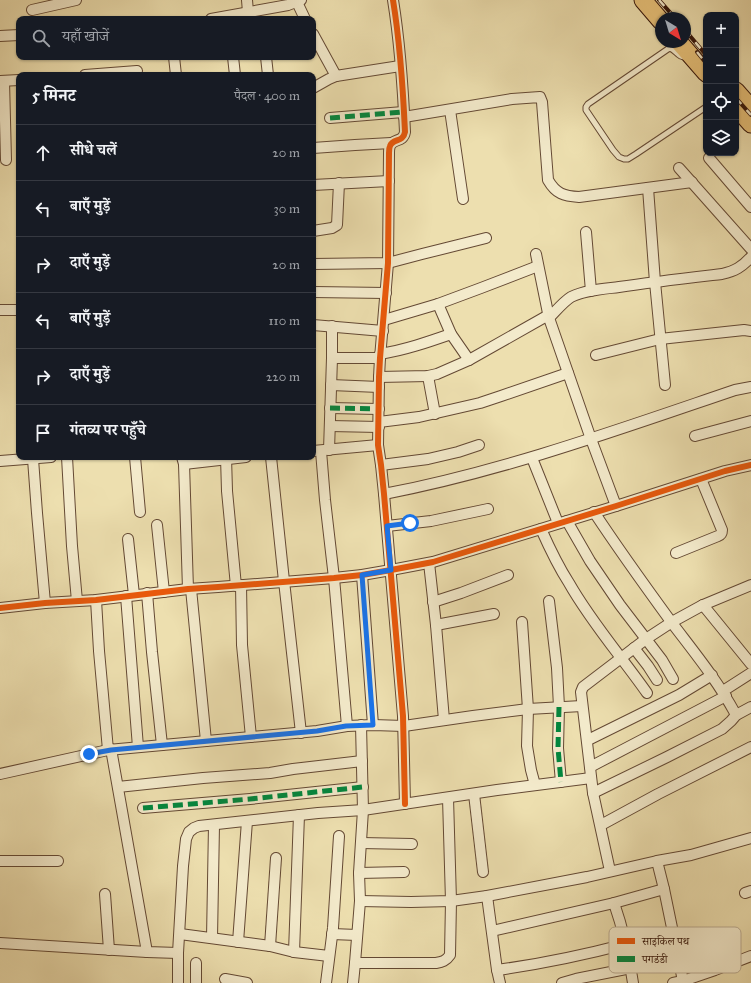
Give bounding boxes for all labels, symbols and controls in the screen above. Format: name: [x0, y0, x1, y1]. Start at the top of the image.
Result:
north arrow: [655, 12, 691, 48]
map controls: [703, 12, 739, 156]
button: +: [703, 12, 739, 48]
search box: [16, 16, 316, 60]
icon: search: [30, 27, 52, 49]
text: यहाँ खोजें: [62, 27, 109, 45]
button: −: [703, 48, 739, 84]
button: locate: [703, 84, 739, 120]
text: 5 मिनट: [32, 85, 76, 106]
text: पैदल · 400 m: [234, 88, 300, 104]
button: layers: [703, 120, 739, 156]
text: सीधे चलें: [70, 141, 117, 159]
icon: ahead: [32, 142, 54, 164]
text: 20 m: [272, 145, 300, 161]
text: बाएँ मुड़ें: [70, 197, 110, 215]
icon: left: [32, 198, 54, 220]
text: 30 m: [274, 201, 300, 217]
text: दाएँ मुड़ें: [70, 253, 110, 271]
icon: right: [32, 254, 54, 276]
text: 20 m: [272, 257, 300, 273]
text: बाएँ मुड़ें: [70, 309, 110, 327]
icon: left: [32, 310, 54, 332]
text: 110 m: [268, 313, 300, 329]
text: दाएँ मुड़ें: [70, 365, 110, 383]
icon: right: [32, 366, 54, 388]
text: 220 m: [266, 369, 300, 385]
text: गंतव्य पर पहुँचे: [70, 421, 146, 439]
icon: arrive: [32, 422, 54, 444]
route start: [401, 514, 419, 532]
route end: [80, 745, 98, 763]
legend: [609, 927, 741, 973]
text: साइकिल पथ: [641, 935, 690, 948]
text: पगडंडी: [641, 953, 669, 966]

